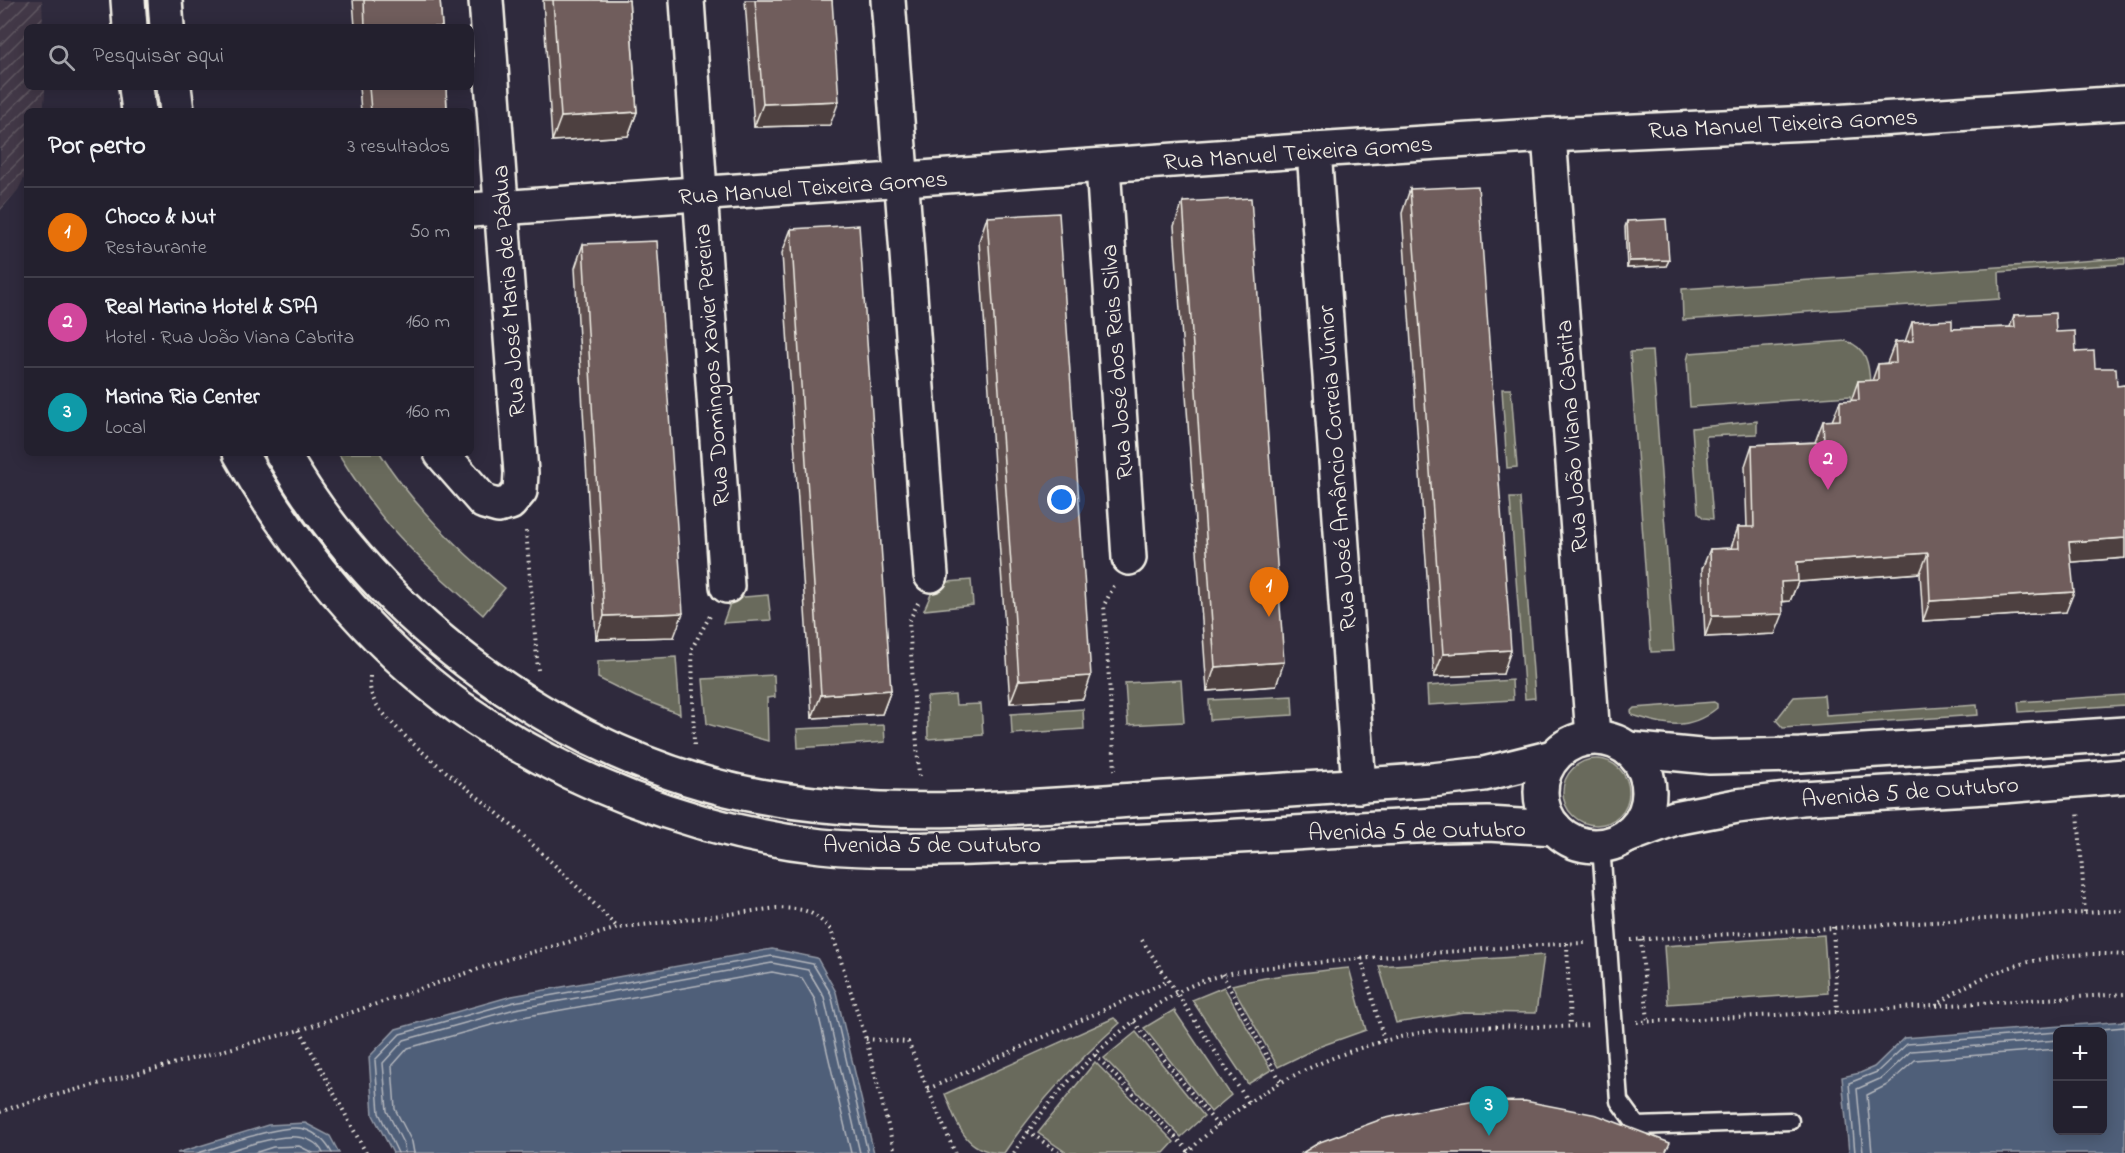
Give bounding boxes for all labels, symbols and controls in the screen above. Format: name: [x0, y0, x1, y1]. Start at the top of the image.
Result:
search box: [24, 24, 474, 90]
icon: search: [45, 41, 78, 74]
text: Pesquisar aqui: [93, 41, 224, 73]
street label: Rua Manuel Teixeira Gomes: [1647, 101, 1919, 150]
text: Por perto: [48, 128, 146, 166]
street label: Rua Manuel Teixeira Gomes: [1162, 128, 1434, 181]
text: 3 resultados: [347, 133, 450, 162]
street label: Rua Manuel Teixeira Gomes: [677, 163, 949, 216]
street label: Rua José Maria de Pádua: [484, 164, 537, 418]
text: Choco & Nut: [105, 202, 216, 234]
text: 1: [64, 218, 71, 247]
text: 50 m: [409, 218, 450, 247]
street label: Rua Domingos Xavier Pereira: [686, 222, 741, 507]
text: Restaurante: [105, 234, 207, 263]
street label: Rua José dos Reis Silva: [1093, 243, 1144, 481]
text: Real Marina Hotel & SPA: [105, 292, 318, 324]
street label: Rua José Amâncio Correia Júnior: [1310, 303, 1367, 632]
text: 2: [63, 308, 72, 337]
text: 160 m: [406, 308, 450, 337]
street label: Rua João Viana Cabrita: [1548, 318, 1599, 553]
text: Hotel · Rua João Viana Cabrita: [105, 324, 354, 353]
text: Marina Ria Center: [105, 382, 260, 414]
text: 3: [63, 398, 72, 427]
text: 160 m: [406, 398, 450, 427]
text: Local: [105, 414, 146, 443]
pin: 2: [1808, 440, 1848, 490]
your location: [1047, 485, 1076, 514]
pin: 1: [1250, 568, 1288, 617]
street label: Avenida 5 de Outubro: [1800, 768, 2020, 819]
street label: Avenida 5 de Outubro: [1308, 813, 1526, 852]
street label: Avenida 5 de Outubro: [823, 829, 1041, 864]
map controls: [2053, 1027, 2107, 1135]
button: +: [2053, 1027, 2107, 1081]
button: −: [2053, 1081, 2107, 1135]
pin: 3: [1470, 1086, 1508, 1136]

